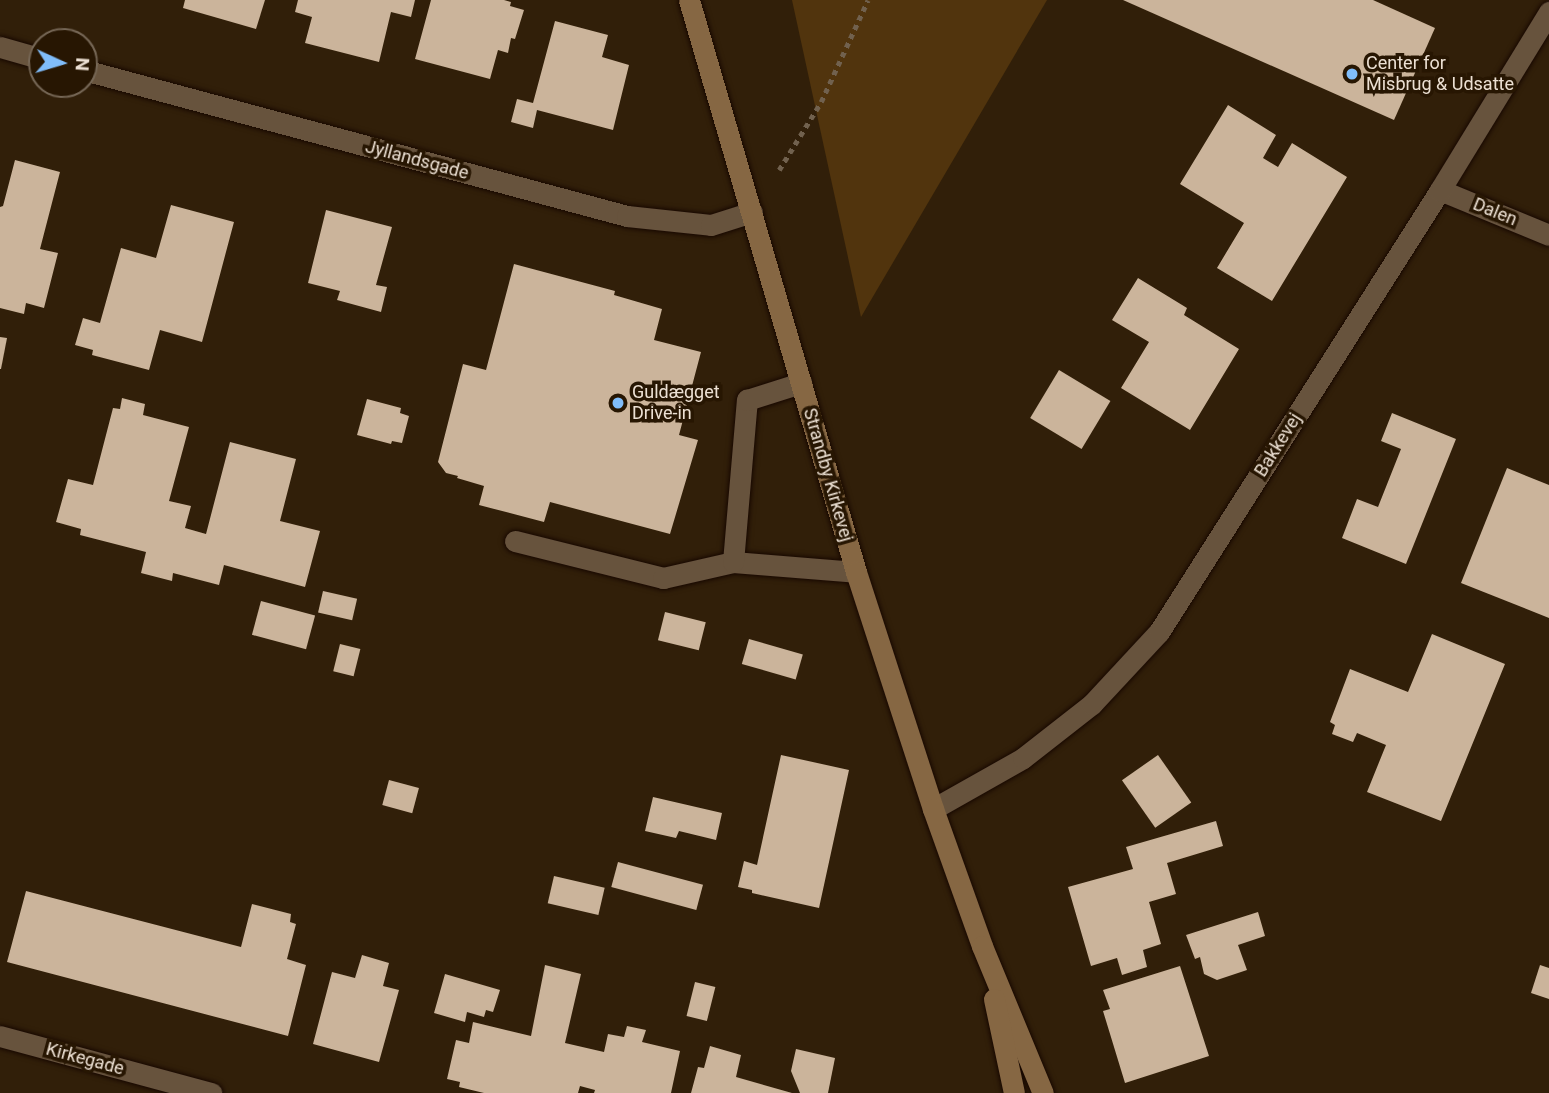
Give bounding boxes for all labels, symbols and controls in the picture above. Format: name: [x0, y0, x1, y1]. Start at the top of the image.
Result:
north arrow: [28, 28, 98, 98]
place label: Center for Misbrug & Udsatte: [1366, 53, 1514, 96]
text: N: [71, 57, 94, 72]
marker: Center for Misbrug & Udsatte: [1344, 66, 1360, 82]
street label: Jyllandsgade: [363, 136, 471, 184]
street label: Dalen: [1470, 193, 1520, 231]
place label: Guldægget Drive-in: [632, 382, 720, 424]
marker: Guldægget Drive-in: [610, 395, 626, 411]
street label: Strandby Kirkevej: [799, 406, 857, 544]
street label: Bakkevej: [1250, 409, 1306, 481]
street label: Kirkegade: [44, 1038, 126, 1080]

